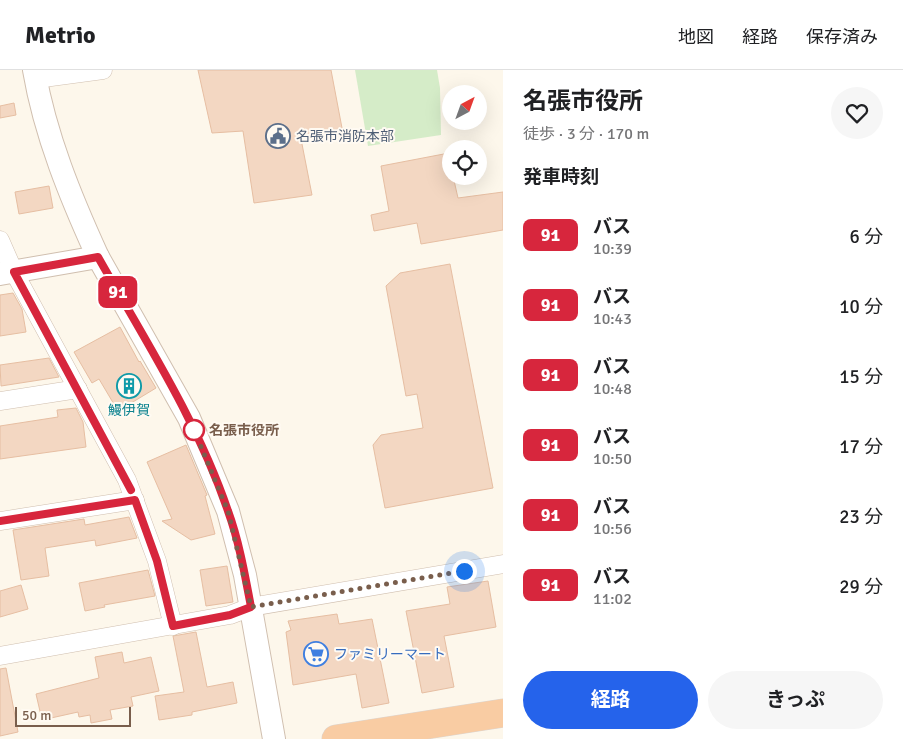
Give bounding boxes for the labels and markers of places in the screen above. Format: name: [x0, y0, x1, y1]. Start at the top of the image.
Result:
public building icon: 名張市消防本部: [265, 123, 291, 149]
place label: 名張市消防本部: [296, 128, 394, 145]
building icon: 鰻伊賀: [116, 373, 142, 399]
place label: 鰻伊賀: [108, 402, 150, 419]
marker: 名張市役所: [183, 419, 205, 441]
place label: 名張市役所: [209, 422, 279, 439]
supermarket icon: ファミリーマート: [303, 641, 329, 667]
place label: ファミリーマート: [334, 646, 446, 663]

